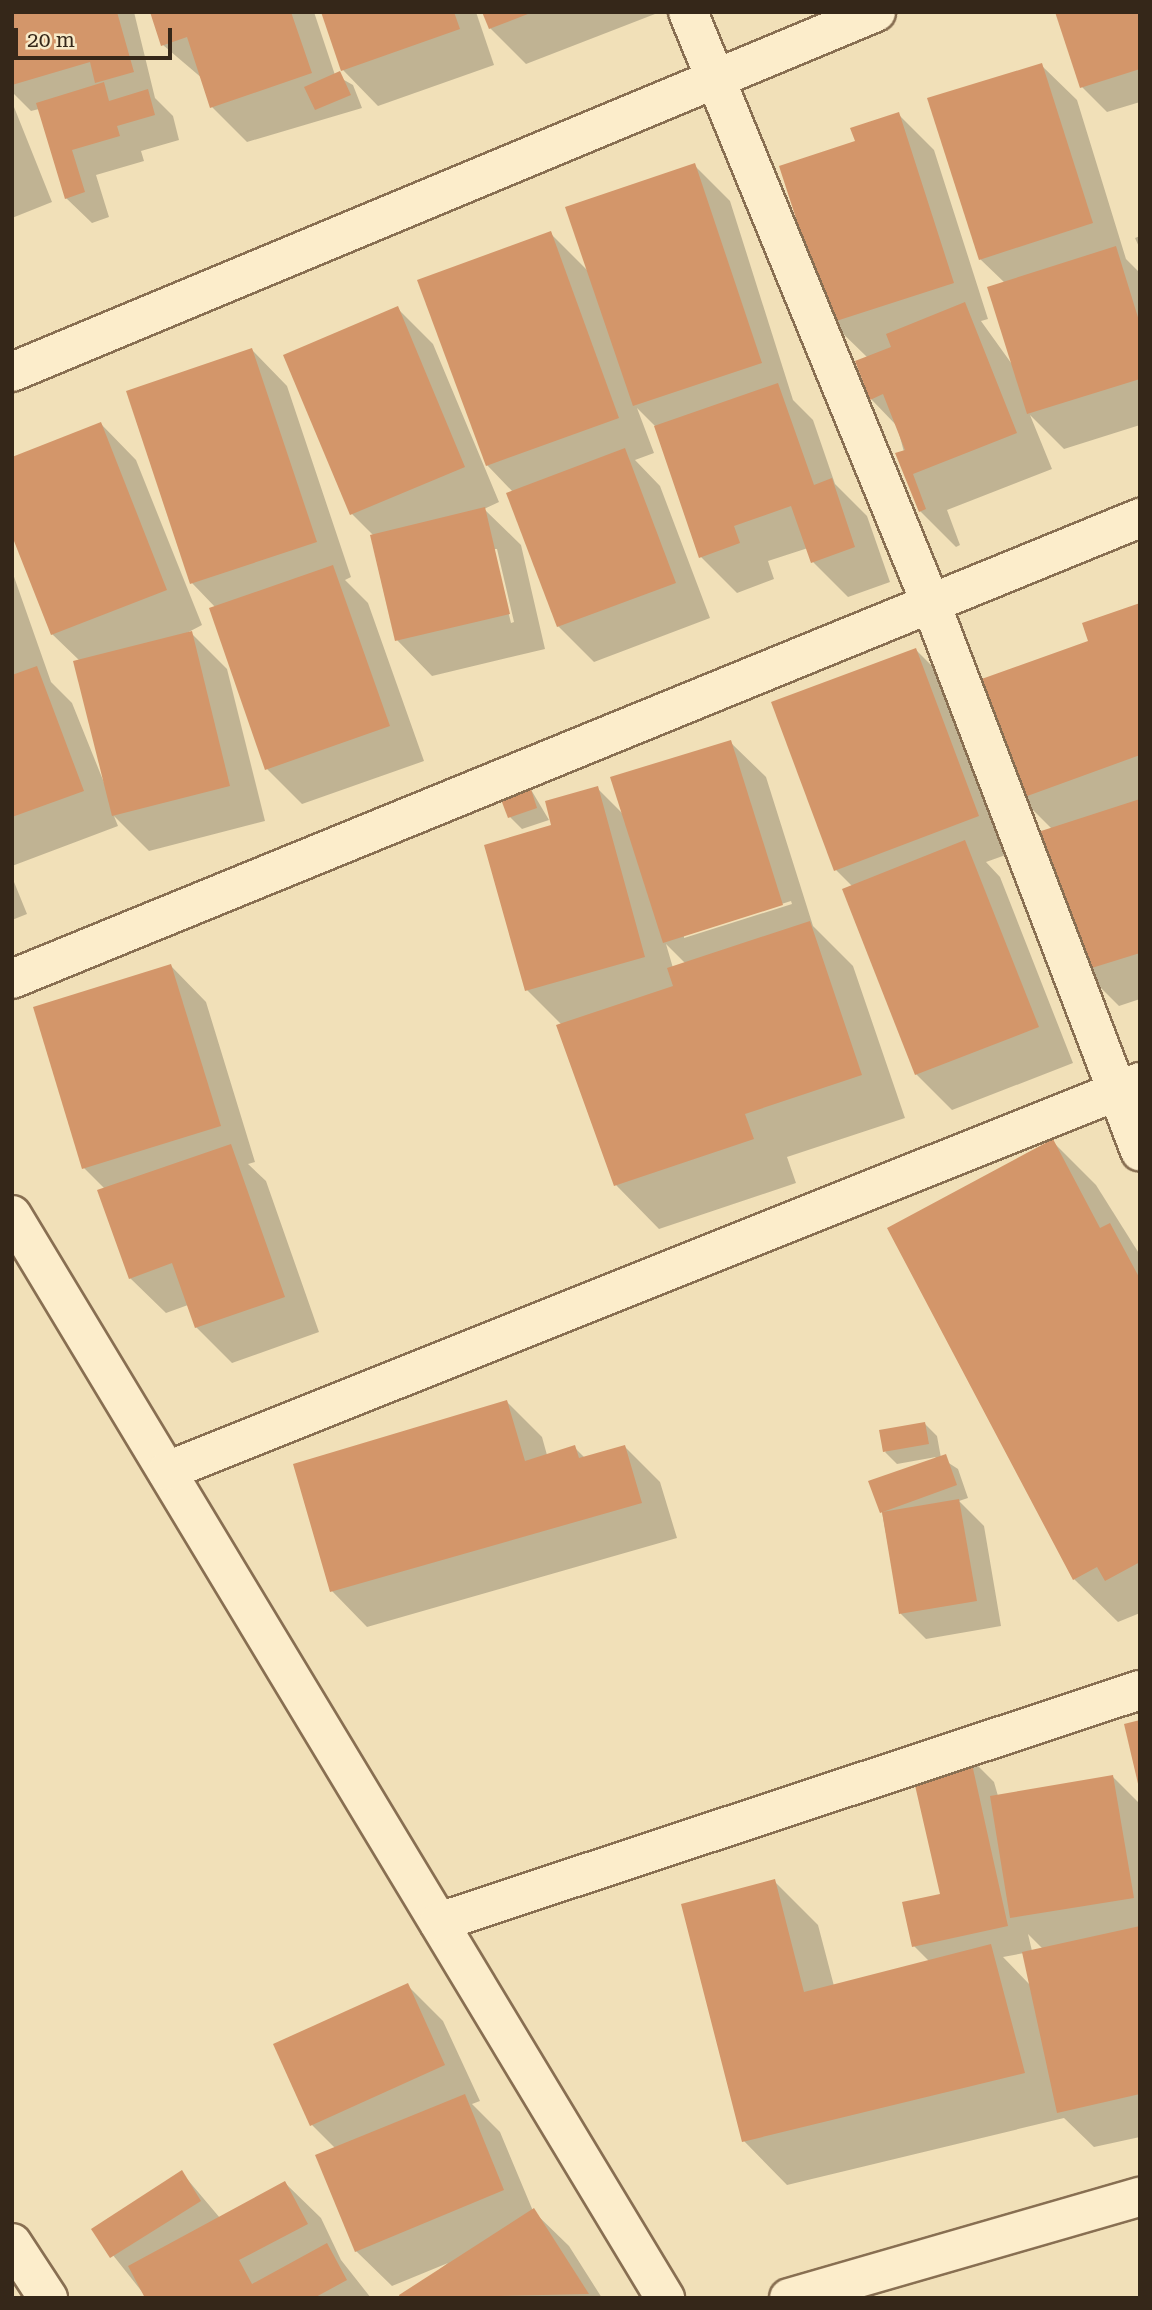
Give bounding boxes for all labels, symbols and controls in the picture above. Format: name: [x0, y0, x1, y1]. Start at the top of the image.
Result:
scale bar: [18, 14, 175, 58]
text: 20 m: [27, 28, 75, 52]

